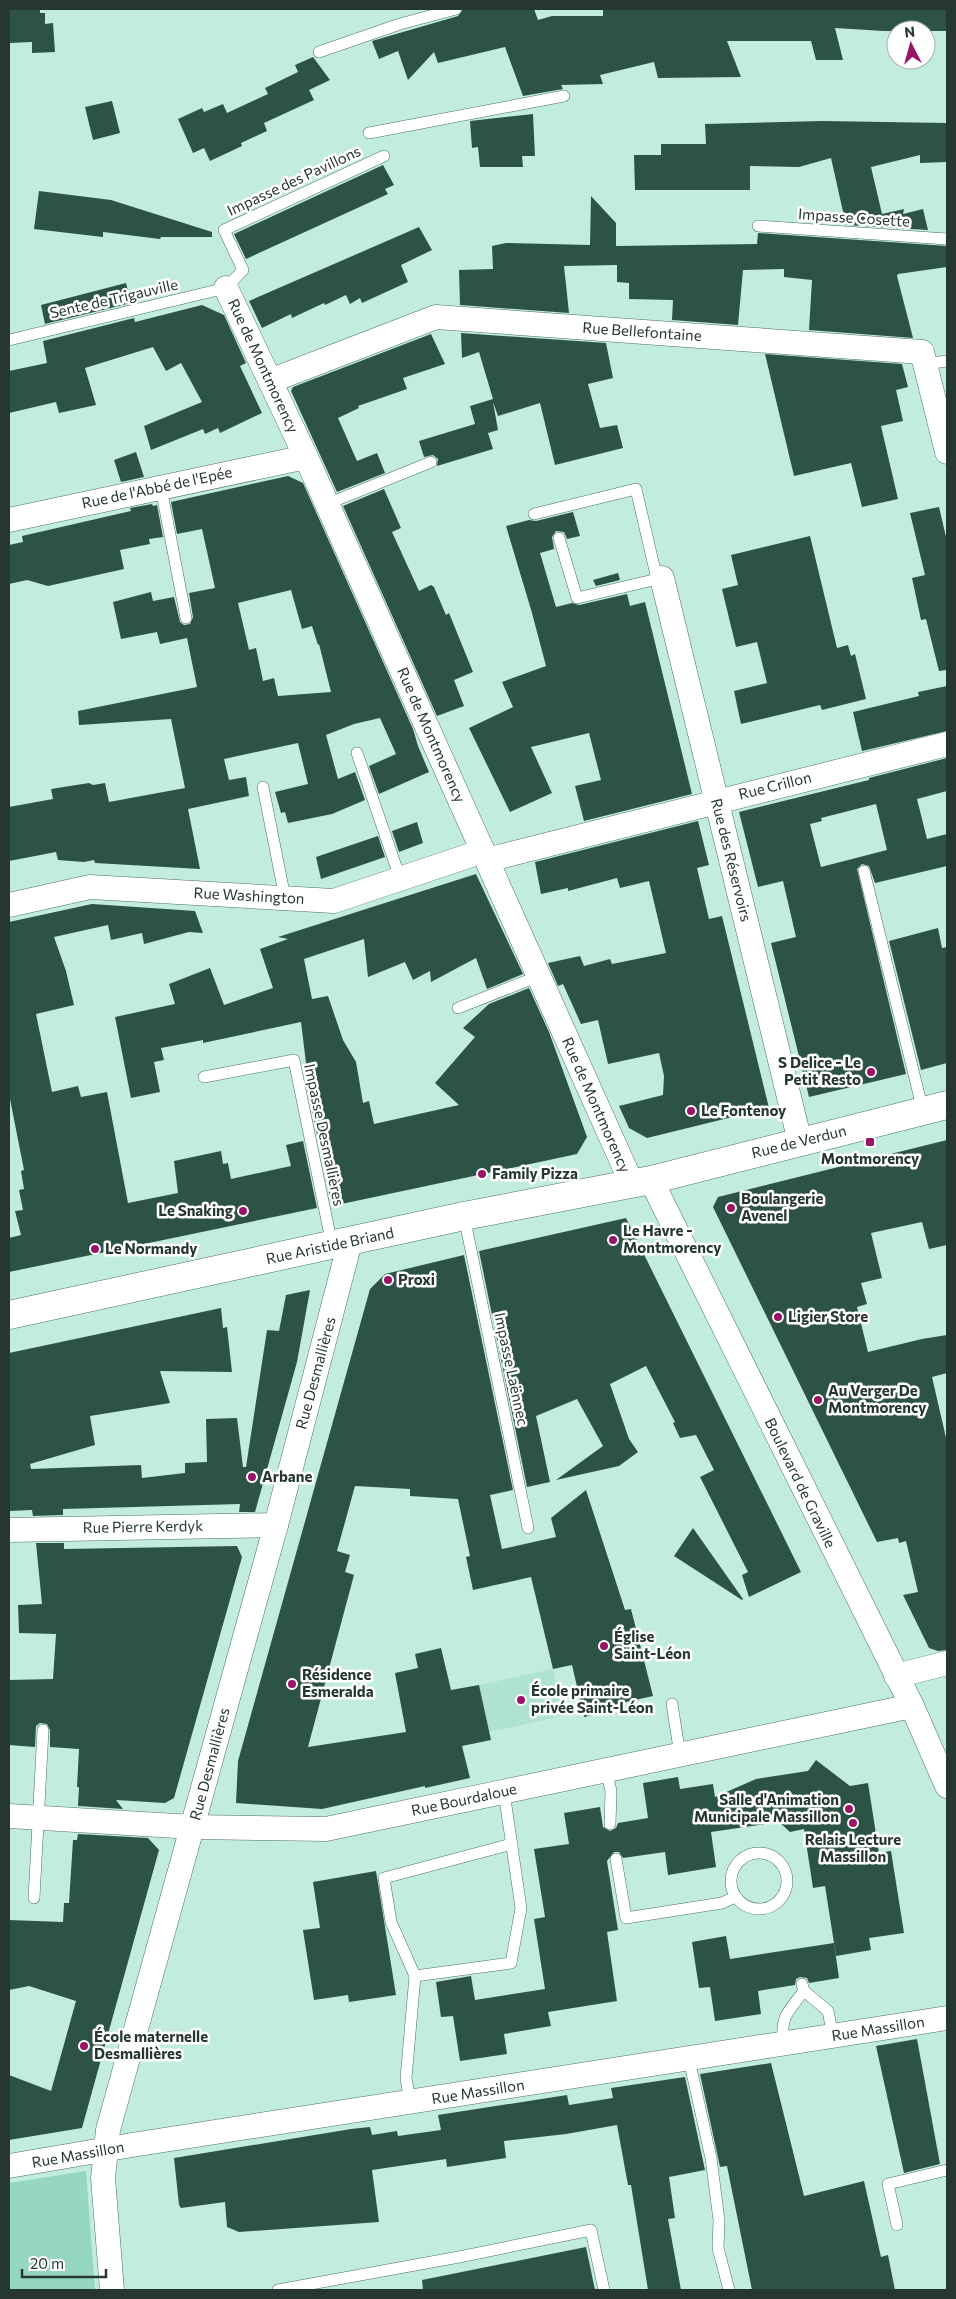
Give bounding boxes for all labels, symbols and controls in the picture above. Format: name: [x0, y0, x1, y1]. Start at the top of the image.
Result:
north arrow: [886, 20, 936, 70]
text: N: [903, 23, 916, 41]
street label: Impasse des Pavillons: [224, 141, 363, 219]
street label: Impasse Cosette: [797, 204, 911, 230]
street label: Sente de Trigauville: [48, 274, 180, 322]
street label: Rue de Montmorency: [225, 296, 303, 436]
street label: Rue Bellefontaine: [582, 318, 702, 344]
street label: Rue de l'Abbé de l'Epée: [80, 462, 234, 512]
street label: Rue de Montmorency: [394, 664, 470, 805]
street label: Rue Crillon: [736, 767, 813, 803]
street label: Rue des Réservoirs: [708, 796, 756, 923]
street label: Rue Washington: [193, 883, 305, 907]
street label: Rue de Montmorency: [559, 1034, 635, 1175]
place label: S Delice - Le Petit Resto: [778, 1053, 861, 1088]
street label: Impasse Desmallières: [301, 1062, 349, 1208]
marker: S Delice - Le Petit Resto: [865, 1066, 877, 1078]
place label: Le Fontenoy: [701, 1101, 787, 1119]
marker: Le Fontenoy: [685, 1105, 697, 1117]
street label: Rue de Verdun: [749, 1121, 848, 1162]
marker: Montmorency: [864, 1136, 876, 1148]
place label: Montmorency: [821, 1149, 920, 1167]
place label: Family Pizza: [492, 1164, 578, 1182]
marker: Family Pizza: [476, 1168, 488, 1180]
place label: Boulangerie Avenel: [741, 1189, 823, 1224]
place label: Le Snaking: [158, 1201, 233, 1219]
marker: Boulangerie Avenel: [725, 1202, 737, 1214]
marker: Le Snaking: [237, 1205, 249, 1217]
place label: Le Havre - Montmorency: [623, 1221, 722, 1256]
street label: Rue Aristide Briand: [264, 1223, 395, 1267]
marker: Le Havre - Montmorency: [607, 1234, 619, 1246]
place label: Le Normandy: [105, 1239, 198, 1257]
marker: Le Normandy: [89, 1243, 101, 1255]
place label: Proxi: [398, 1270, 435, 1288]
marker: Proxi: [382, 1274, 394, 1286]
place label: Ligier Store: [788, 1307, 868, 1325]
street label: Impasse Laënnec: [491, 1311, 533, 1427]
marker: Ligier Store: [772, 1311, 784, 1323]
street label: Rue Desmallières: [291, 1314, 339, 1431]
place label: Au Verger De Montmorency: [828, 1381, 927, 1416]
marker: Au Verger De Montmorency: [812, 1394, 824, 1406]
street label: Boulevard de Graville: [762, 1415, 840, 1551]
place label: Arbane: [262, 1467, 312, 1485]
marker: Arbane: [246, 1471, 258, 1483]
street label: Rue Pierre Kerdyk: [83, 1516, 203, 1536]
place label: Église Saint-Léon: [614, 1627, 691, 1662]
marker: Église Saint-Léon: [598, 1640, 610, 1652]
place label: Résidence Esmeralda: [302, 1665, 374, 1700]
marker: Résidence Esmeralda: [286, 1678, 298, 1690]
place label: École primaire privée Saint-Léon: [531, 1681, 654, 1716]
marker: École primaire privée Saint-Léon: [515, 1694, 527, 1706]
street label: Rue Desmallières: [185, 1705, 233, 1822]
street label: Rue Bourdaloue: [409, 1779, 518, 1819]
place label: Salle d'Animation Municipale Massillon: [694, 1790, 839, 1825]
marker: Salle d'Animation Municipale Massillon: [843, 1803, 855, 1815]
marker: Relais Lecture Massillon: [847, 1817, 859, 1829]
place label: Relais Lecture Massillon: [805, 1830, 901, 1865]
street label: Rue Massillon: [830, 2012, 926, 2044]
place label: École maternelle Desmallières: [94, 2027, 208, 2062]
marker: École maternelle Desmallières: [78, 2040, 90, 2052]
street label: Rue Massillon: [430, 2075, 526, 2107]
street label: Rue Massillon: [30, 2137, 126, 2171]
scale bar: [22, 2246, 106, 2278]
text: 20 m: [30, 2254, 64, 2272]

